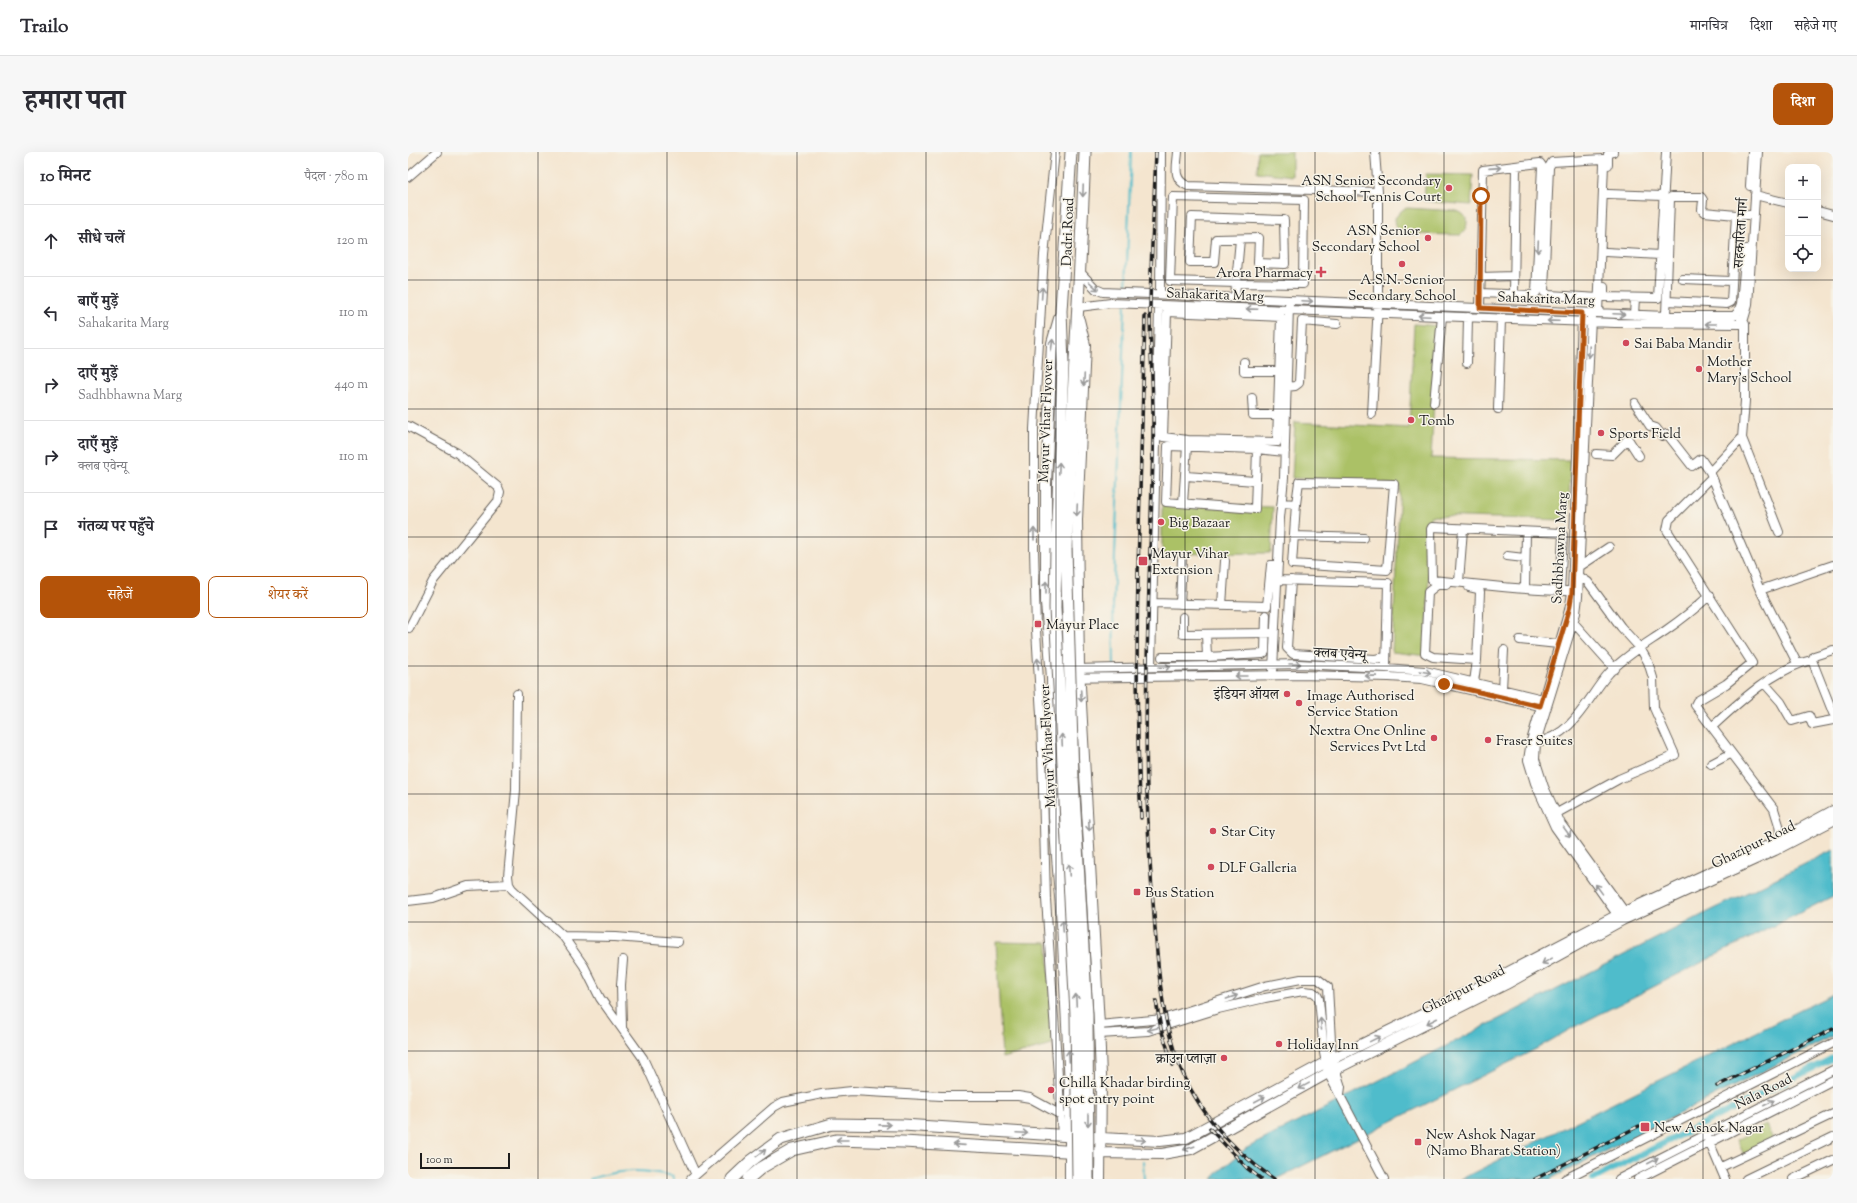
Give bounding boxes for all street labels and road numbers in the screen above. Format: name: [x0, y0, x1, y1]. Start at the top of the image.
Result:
street label: सहकारिता मार्ग: [1729, 196, 1754, 270]
street label: Dadri Road: [1058, 197, 1080, 267]
street label: Sahakarita Marg: [1166, 284, 1264, 308]
street label: Sahakarita Marg: [1497, 288, 1595, 312]
street label: Mayur Vihar Flyover: [1035, 358, 1059, 483]
street label: Sadhbhawna Marg: [1548, 491, 1574, 605]
street label: क्लब एवेन्यू: [1312, 643, 1370, 667]
street label: Mayur Vihar Flyover: [1036, 683, 1062, 808]
street label: Ghazipur Road: [1709, 817, 1799, 875]
street label: Ghazipur Road: [1419, 961, 1509, 1020]
street label: Nala Road: [1732, 1070, 1796, 1116]

